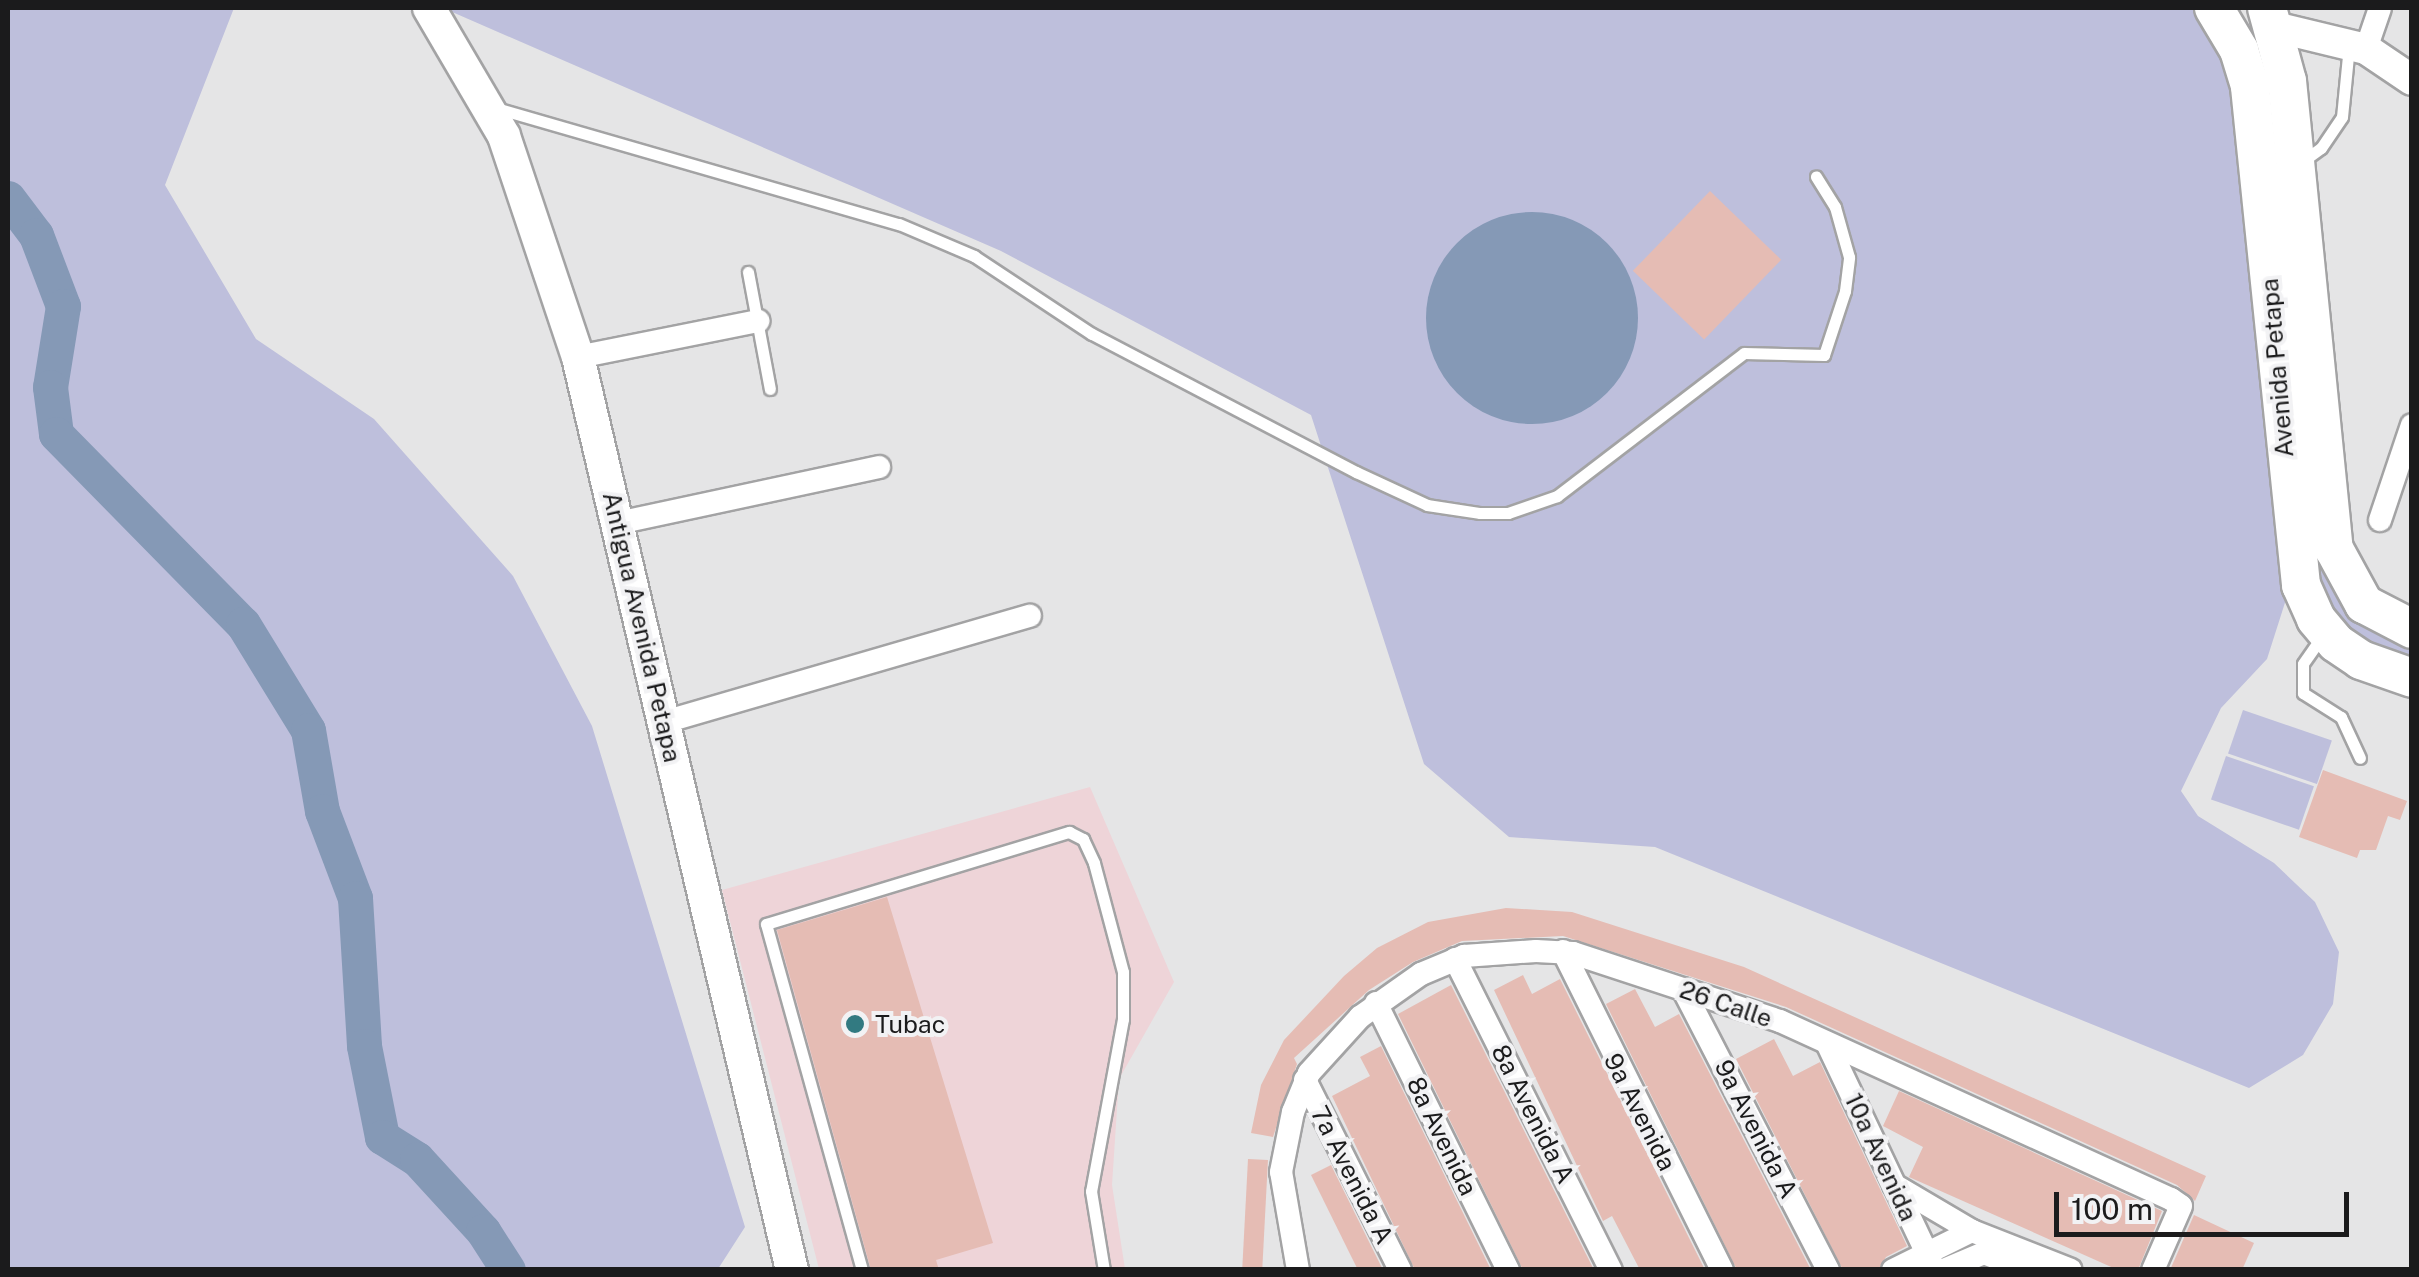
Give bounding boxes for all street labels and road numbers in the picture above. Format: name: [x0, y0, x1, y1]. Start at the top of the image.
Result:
street label: Avenida Petapa: [2254, 277, 2300, 459]
street label: Antigua Avenida Petapa: [596, 489, 688, 765]
street label: 26 Calle: [1676, 974, 1776, 1034]
street label: 8a Avenida A: [1485, 1039, 1581, 1189]
street label: 9a Avenida: [1598, 1048, 1682, 1176]
street label: 9a Avenida A: [1708, 1055, 1804, 1203]
street label: 8a Avenida: [1400, 1072, 1484, 1200]
street label: 10a Avenida: [1838, 1088, 1924, 1226]
street label: 7a Avenida A: [1304, 1101, 1400, 1249]

